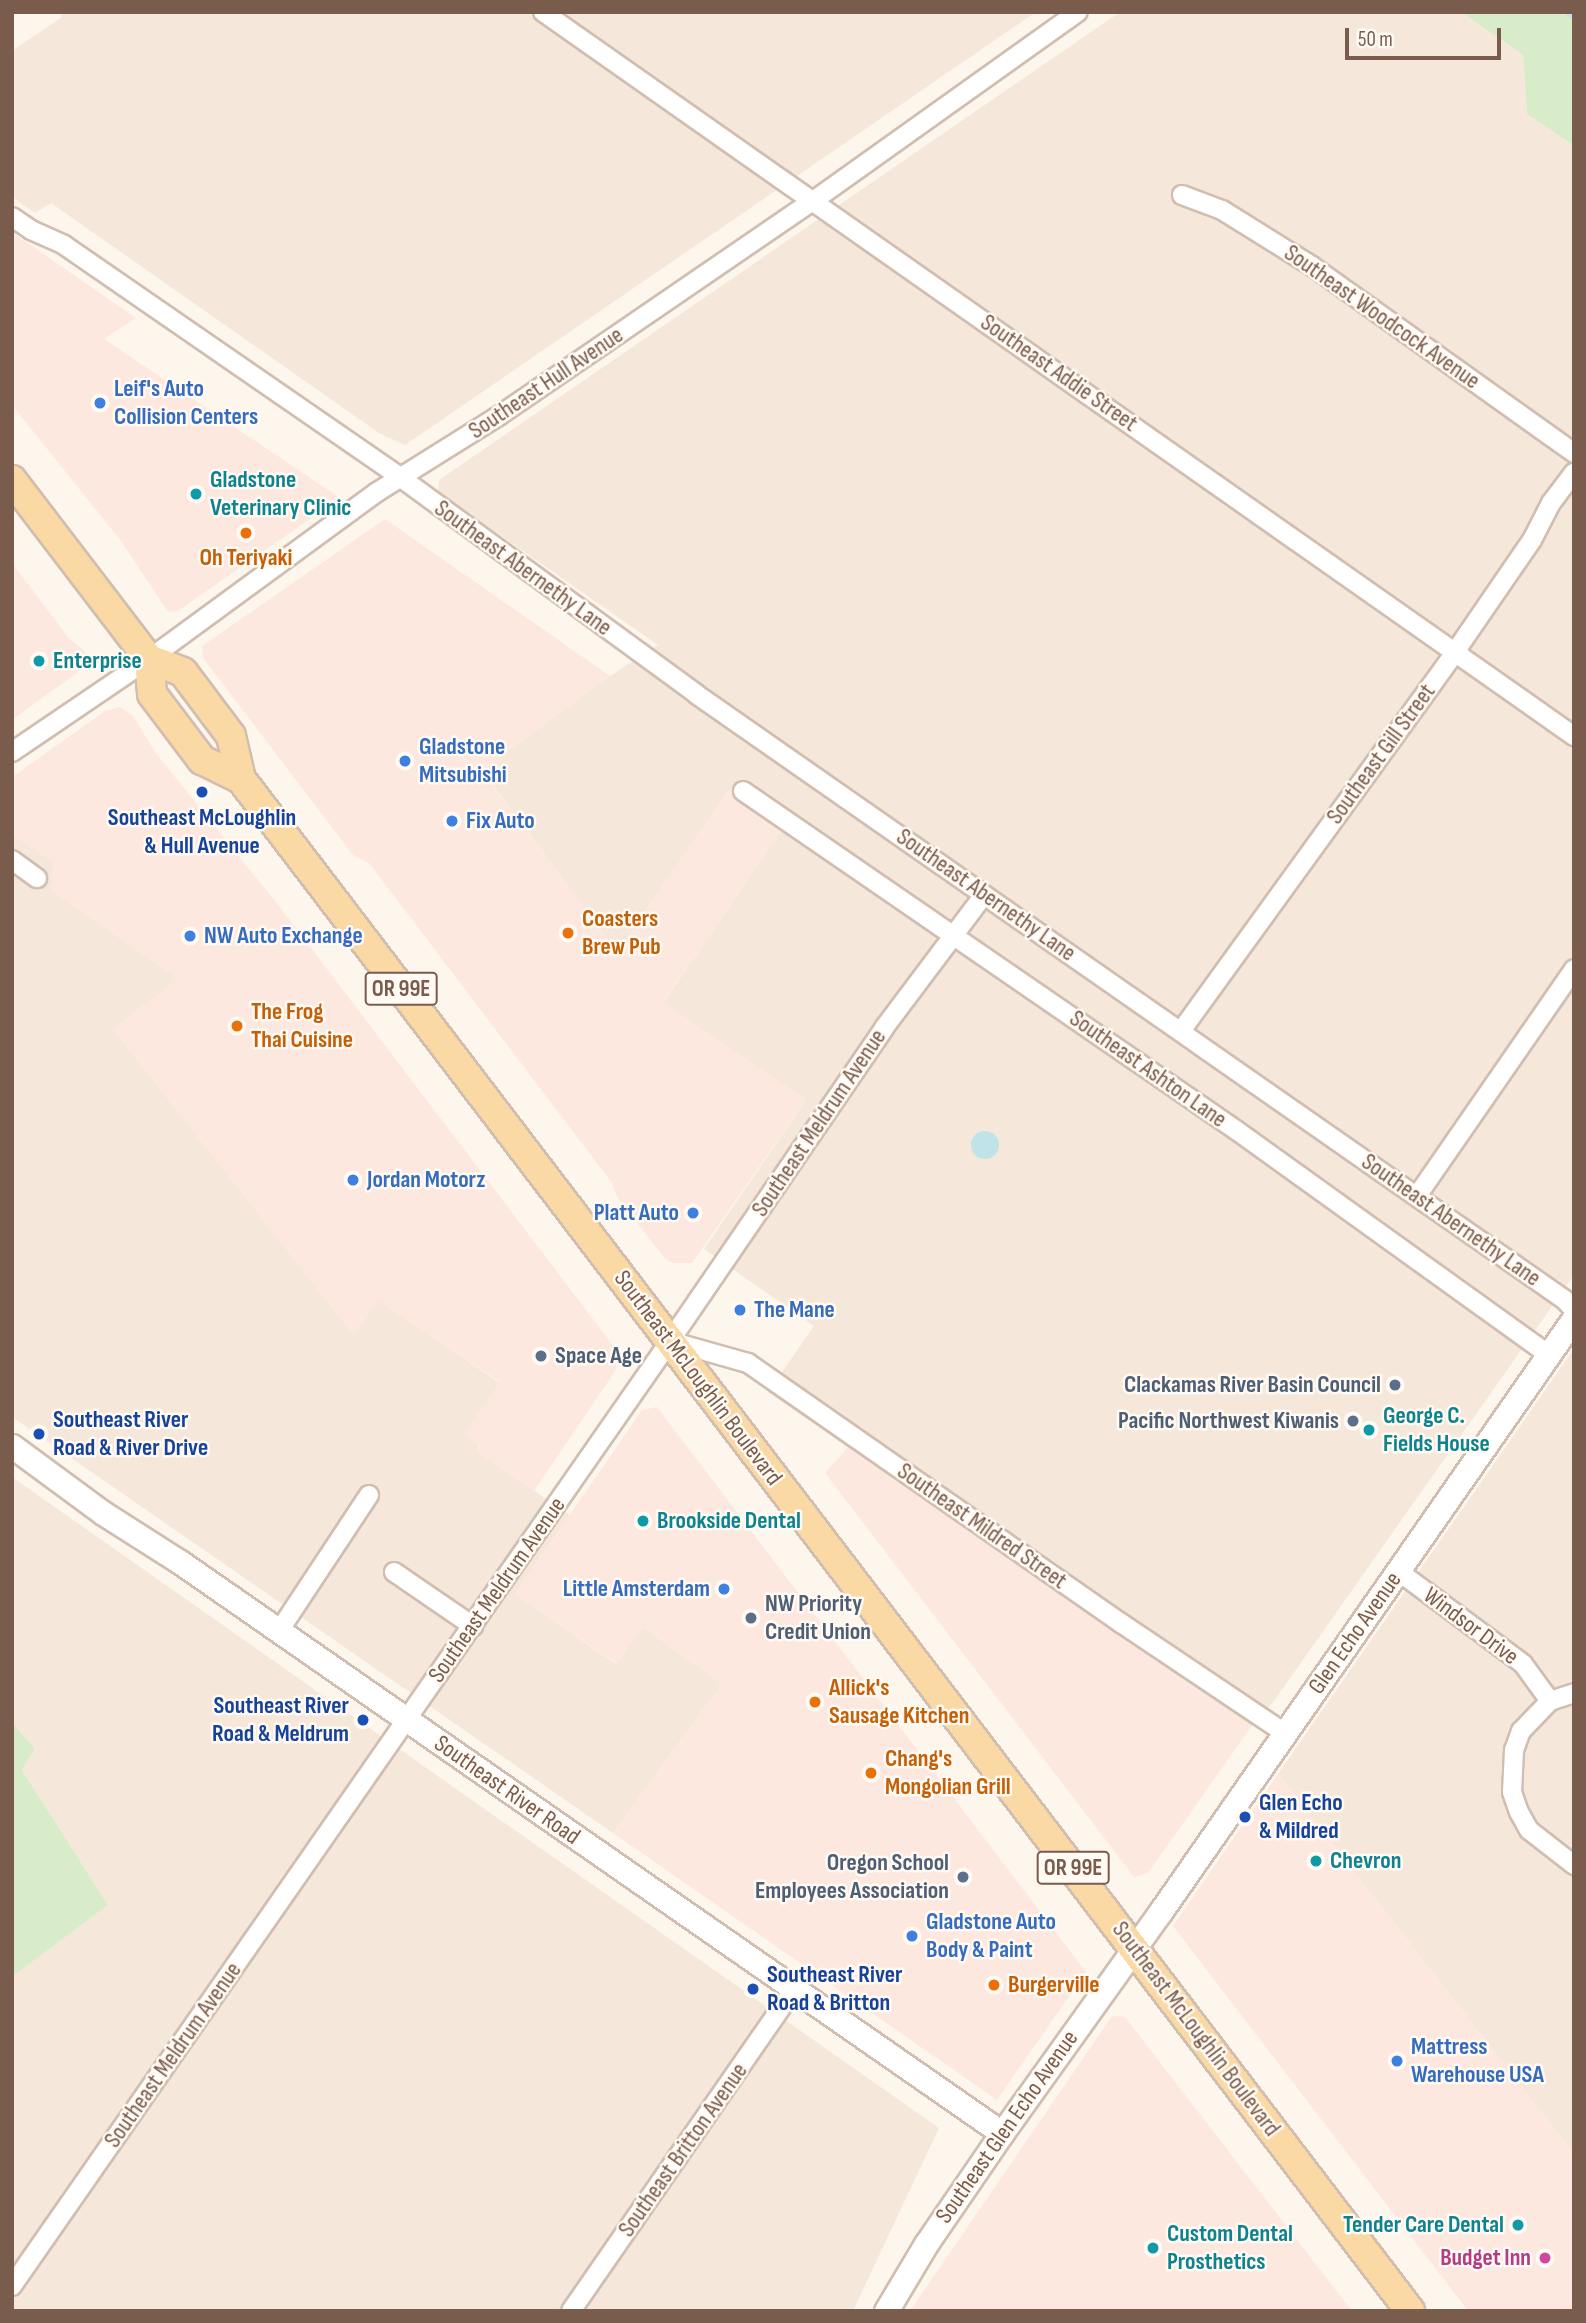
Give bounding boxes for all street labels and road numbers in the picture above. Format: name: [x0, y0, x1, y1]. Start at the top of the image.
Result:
street label: Southeast Woodcock Avenue: [1279, 239, 1485, 395]
street label: Southeast Addie Street: [975, 308, 1143, 438]
street label: Southeast Hull Avenue: [463, 321, 629, 445]
street label: Southeast Abernethy Lane: [429, 494, 617, 642]
street label: Southeast Gill Street: [1320, 678, 1442, 830]
street label: Southeast Abernethy Lane: [891, 822, 1081, 968]
road number: OR 99E: [364, 970, 438, 1008]
street label: Southeast Ashton Lane: [1064, 1004, 1232, 1134]
street label: Southeast Meldrum Avenue: [746, 1024, 892, 1222]
street label: Southeast Abernethy Lane: [1356, 1147, 1546, 1293]
street label: Southeast McLoughlin Boulevard: [608, 1265, 788, 1491]
street label: Southeast Mildred Street: [892, 1457, 1072, 1595]
street label: Southeast Meldrum Avenue: [422, 1492, 572, 1688]
street label: Glen Echo Avenue: [1302, 1566, 1408, 1700]
street label: Windsor Drive: [1418, 1581, 1524, 1671]
street label: Southeast River Road: [429, 1729, 585, 1851]
road number: OR 99E: [1036, 1848, 1110, 1887]
street label: Southeast McLoughlin Boulevard: [1106, 1916, 1286, 2142]
street label: Southeast Meldrum Avenue: [98, 1957, 248, 2153]
street label: Southeast Glen Echo Avenue: [930, 2025, 1084, 2229]
street label: Southeast Britton Avenue: [612, 2057, 754, 2243]

